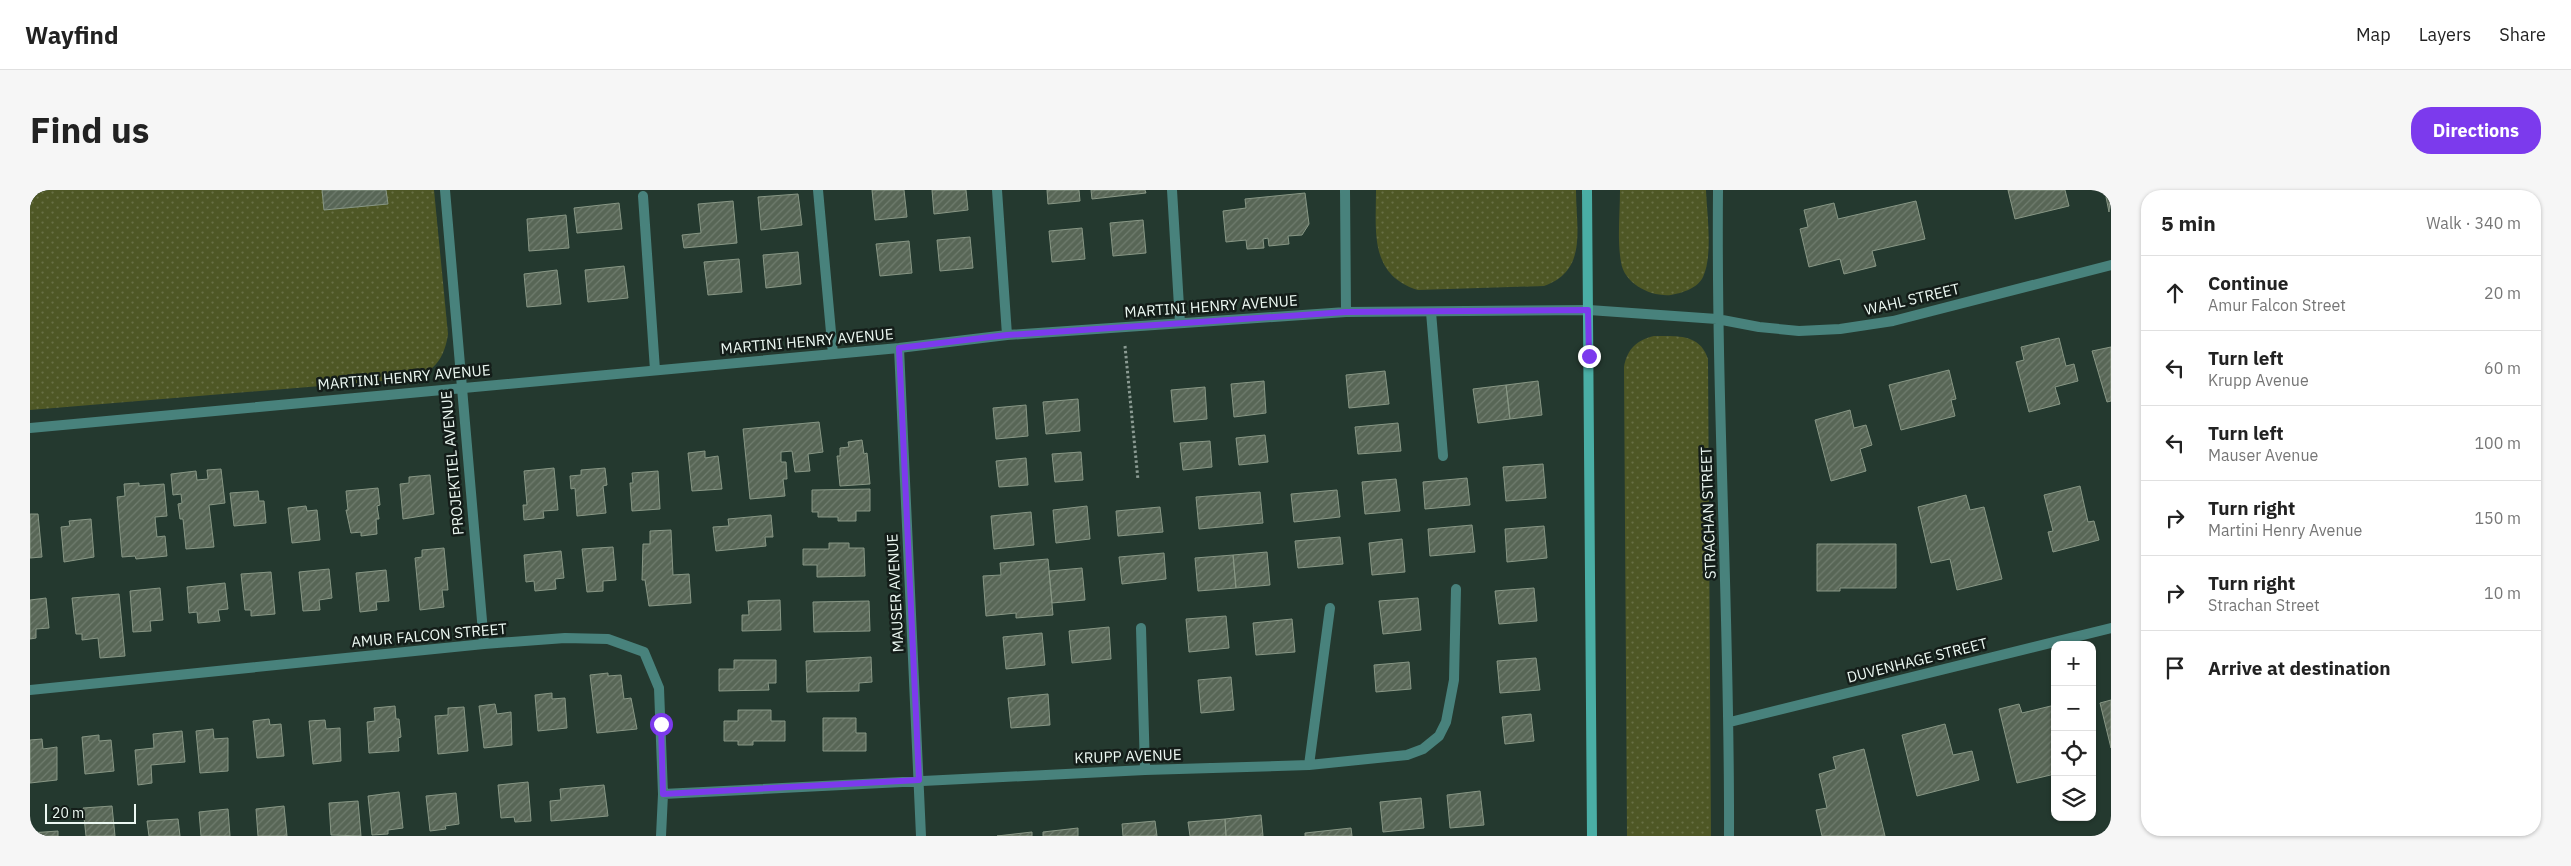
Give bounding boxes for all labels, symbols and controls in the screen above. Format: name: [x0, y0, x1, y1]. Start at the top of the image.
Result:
text: Wayfind: [25, 19, 118, 51]
text: Map: [2356, 23, 2391, 46]
text: Layers: [2419, 23, 2471, 46]
text: Share: [2499, 23, 2546, 46]
text: Find us: [30, 107, 149, 153]
button: Directions: [2411, 107, 2541, 154]
text: 5 min: [2161, 209, 2216, 237]
text: Walk · 340 m: [2426, 213, 2521, 233]
text: Continue: [2208, 271, 2288, 295]
street label: WAHL STREET: [1862, 279, 1962, 319]
icon: ahead: [2161, 279, 2189, 307]
text: 20 m: [2484, 283, 2521, 303]
street label: MARTINI HENRY AVENUE: [1124, 290, 1298, 322]
text: Amur Falcon Street: [2208, 295, 2346, 315]
street label: MARTINI HENRY AVENUE: [720, 324, 894, 358]
route end: [1578, 345, 1601, 368]
text: Turn left: [2208, 346, 2284, 370]
icon: left: [2161, 354, 2189, 382]
text: 60 m: [2484, 358, 2521, 378]
street label: MARTINI HENRY AVENUE: [317, 360, 491, 394]
text: Krupp Avenue: [2208, 370, 2309, 390]
street label: PROJEKTIEL AVENUE: [436, 390, 468, 536]
text: Turn left: [2208, 421, 2284, 445]
icon: left: [2161, 429, 2189, 457]
text: 100 m: [2474, 433, 2521, 453]
text: Mauser Avenue: [2208, 445, 2318, 465]
street label: STRACHAN STREET: [1696, 446, 1720, 580]
text: Turn right: [2208, 496, 2295, 520]
icon: right: [2161, 504, 2189, 532]
text: 150 m: [2474, 508, 2521, 528]
text: Martini Henry Avenue: [2208, 520, 2362, 540]
street label: MAUSER AVENUE: [882, 533, 908, 653]
text: Turn right: [2208, 571, 2295, 595]
icon: right: [2161, 579, 2189, 607]
text: 10 m: [2484, 583, 2521, 603]
text: Strachan Street: [2208, 595, 2320, 615]
street label: AMUR FALCON STREET: [350, 619, 508, 651]
street label: DUVENHAGE STREET: [1845, 633, 1990, 687]
map controls: [2051, 641, 2096, 821]
button: +: [2051, 641, 2096, 686]
icon: arrive: [2161, 654, 2189, 682]
text: Arrive at destination: [2208, 656, 2391, 680]
button: −: [2051, 686, 2096, 731]
route start: [650, 713, 673, 736]
button: locate: [2051, 731, 2096, 776]
street label: KRUPP AVENUE: [1074, 745, 1182, 767]
button: layers: [2051, 776, 2096, 821]
scale bar: [45, 801, 136, 824]
text: 20 m: [52, 804, 84, 822]

